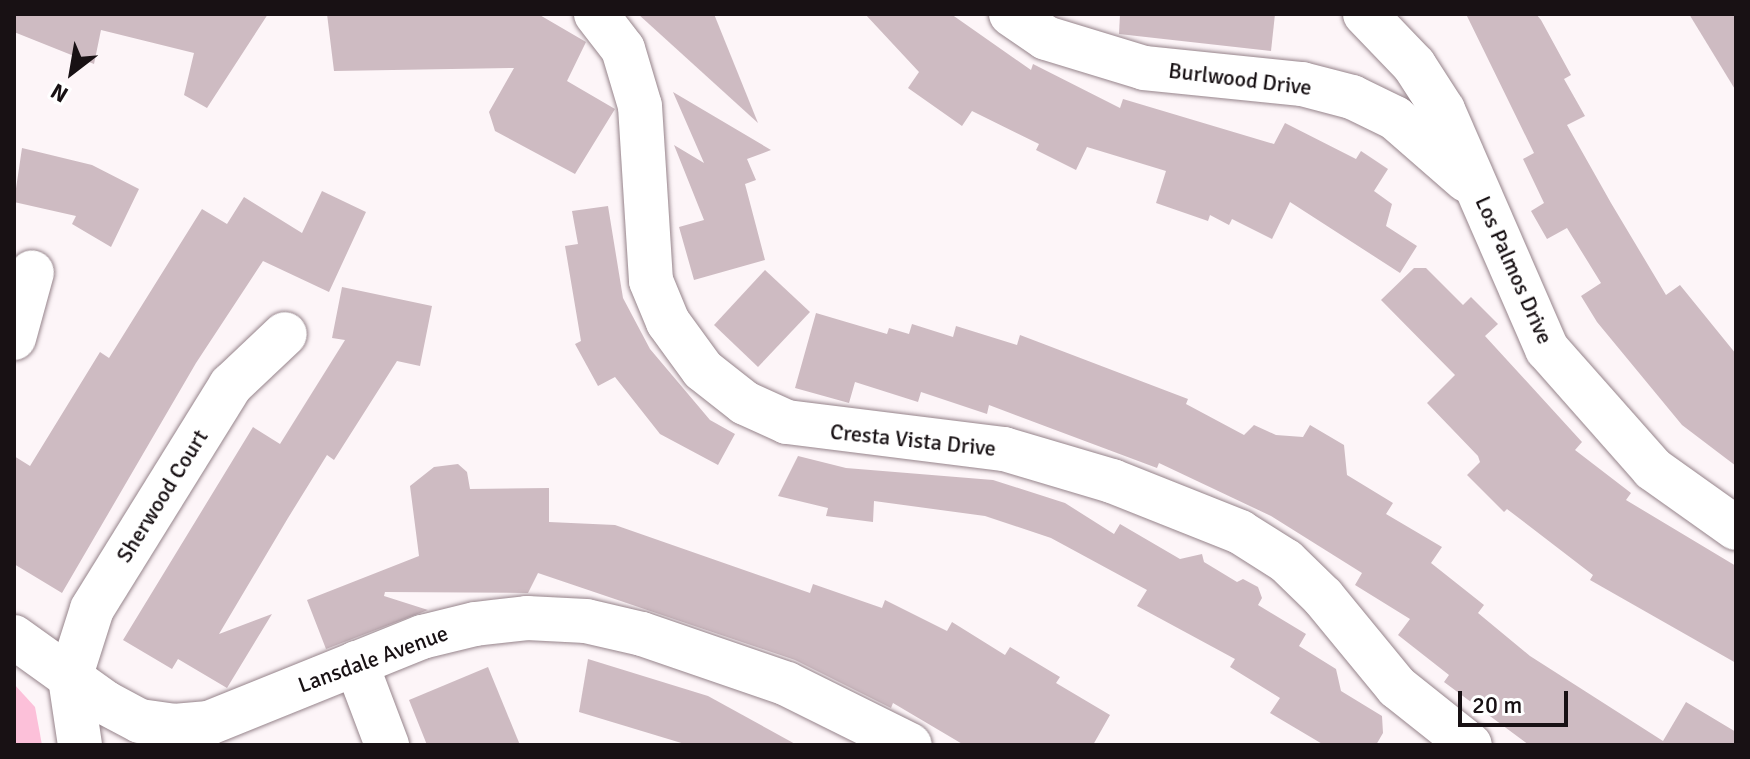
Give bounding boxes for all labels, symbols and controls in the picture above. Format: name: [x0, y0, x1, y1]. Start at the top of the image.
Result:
north arrow: [32, 32, 112, 112]
street label: Burlwood Drive: [1167, 57, 1313, 101]
text: N: [46, 77, 73, 109]
street label: Los Palmos Drive: [1470, 192, 1558, 348]
street label: Cresta Vista Drive: [829, 418, 997, 462]
street label: Sherwood Court: [111, 425, 213, 567]
street label: Lansdale Avenue: [294, 620, 452, 698]
scale bar: [1462, 675, 1572, 725]
text: 20 m: [1472, 690, 1522, 720]

